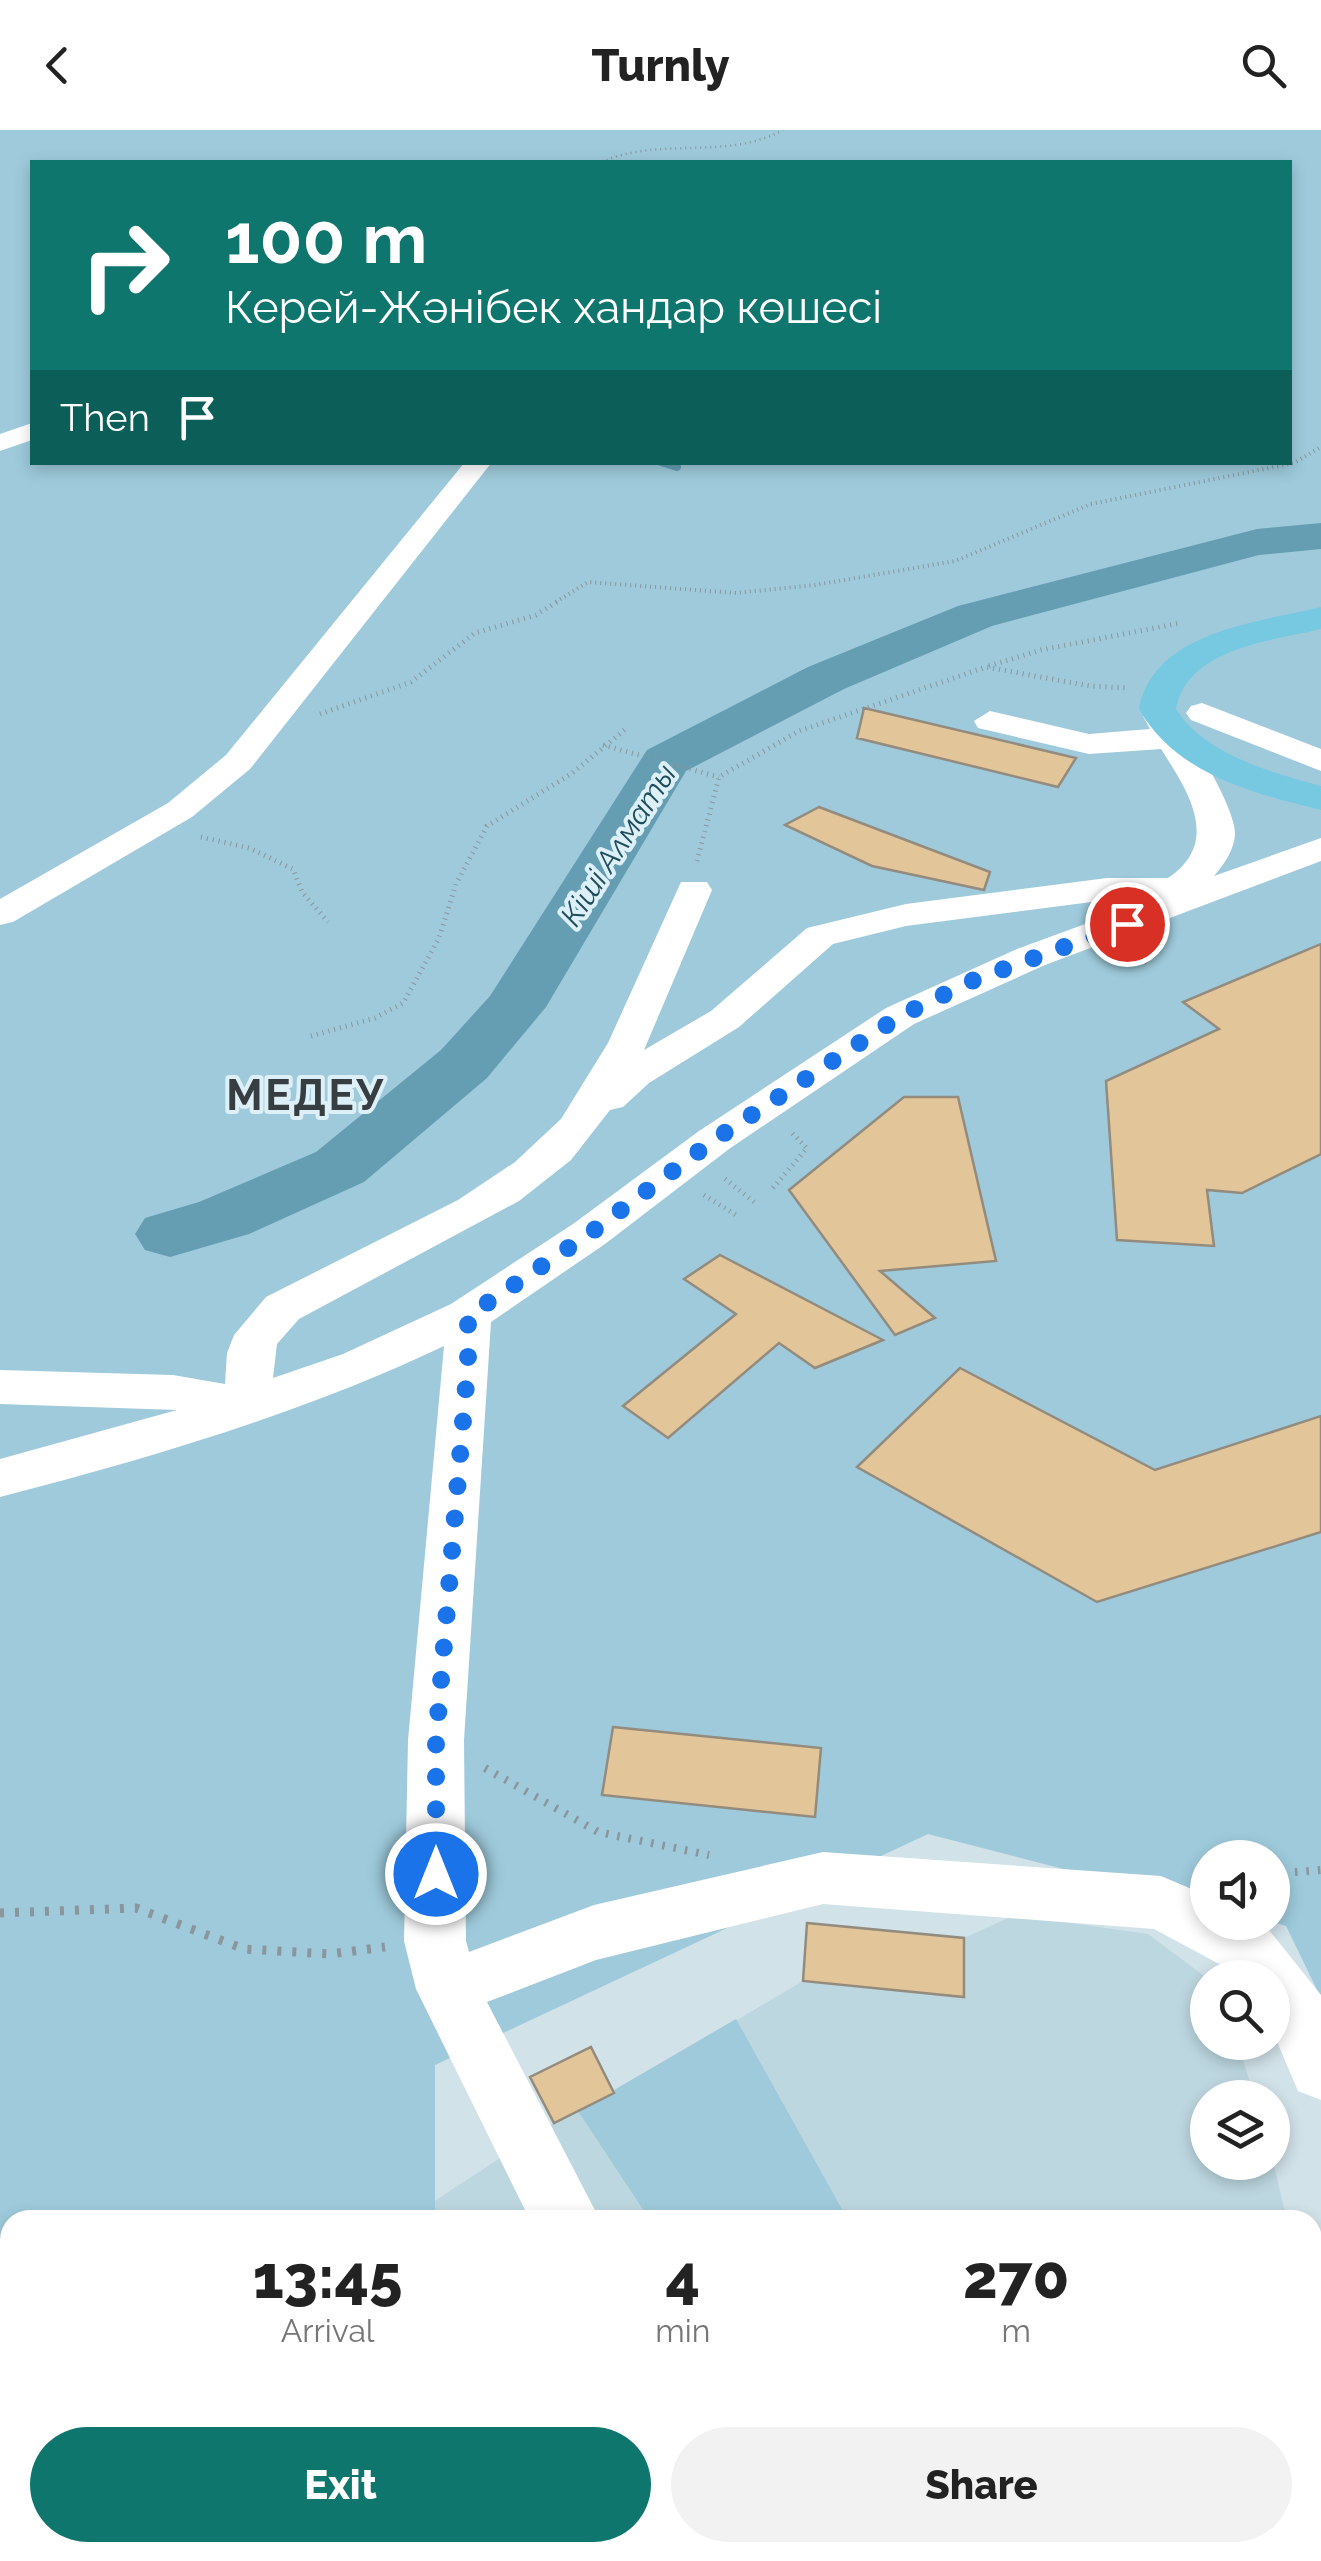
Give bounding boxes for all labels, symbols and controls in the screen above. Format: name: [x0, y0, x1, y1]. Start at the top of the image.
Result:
icon: back: [30, 38, 85, 93]
icon: search: [1236, 38, 1291, 93]
text: Turnly: [591, 39, 730, 92]
text: 100 m: [225, 197, 428, 279]
icon: right: [60, 200, 190, 330]
text: Керей-Жәнібек хандар көшесі: [225, 281, 882, 334]
icon: arrive: [170, 390, 225, 445]
text: Then: [60, 395, 150, 440]
water label: Кіші Алматы: [553, 758, 683, 932]
pin: [1085, 882, 1170, 967]
icon: arrive: [1100, 897, 1155, 952]
district label: МЕДЕУ: [226, 1071, 386, 1120]
position arrow: [384, 1822, 488, 1926]
map controls: [1190, 1840, 1290, 2180]
button: sound: [1190, 1840, 1290, 1940]
button: search: [1190, 1960, 1290, 2060]
button: layers: [1190, 2080, 1290, 2180]
text: 13:45: [253, 2242, 403, 2312]
text: 4: [665, 2242, 700, 2312]
text: 270: [963, 2242, 1069, 2312]
text: Arrival: [281, 2312, 375, 2349]
text: min: [655, 2312, 710, 2349]
text: m: [1001, 2312, 1031, 2349]
button: Exit: [30, 2427, 651, 2542]
button: Share: [671, 2427, 1292, 2542]

